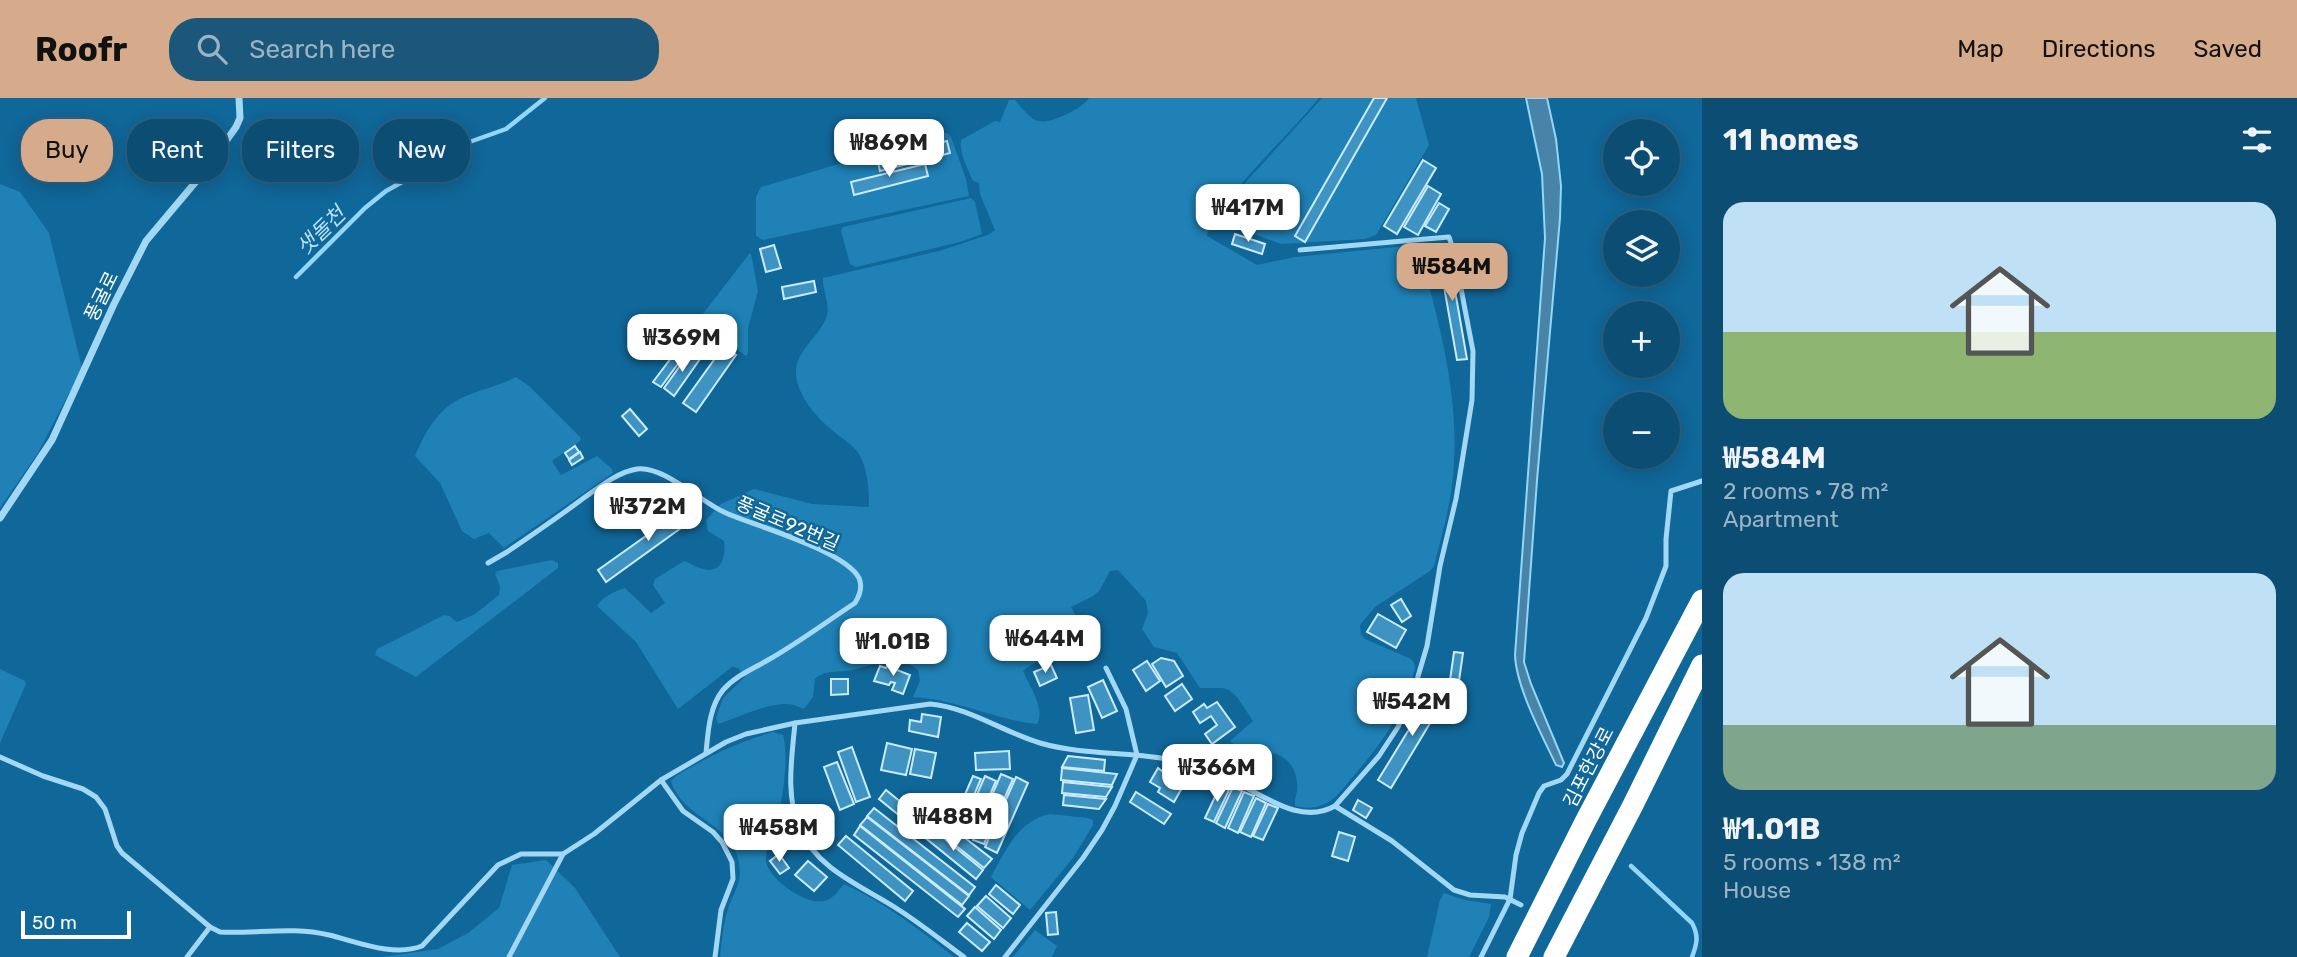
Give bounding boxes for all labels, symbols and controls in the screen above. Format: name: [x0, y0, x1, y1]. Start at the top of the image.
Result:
search box: [169, 18, 659, 81]
text: Roofr: [35, 30, 127, 69]
icon: search: [193, 30, 231, 68]
text: Search here: [249, 34, 395, 65]
text: Map: [1957, 35, 2004, 63]
text: Directions: [2042, 35, 2155, 63]
text: Saved: [2193, 35, 2262, 63]
chip: Buy: [21, 119, 113, 182]
chip: Rent: [127, 119, 228, 182]
chip: Filters: [242, 119, 359, 182]
chip: New: [373, 119, 470, 182]
map controls: [1603, 119, 1680, 469]
button: locate: [1603, 119, 1680, 196]
pin: ₩869M: [840, 120, 938, 179]
icon: filters: [2238, 121, 2276, 159]
text: 11 homes: [1723, 122, 1859, 158]
text: ₩869M: [850, 128, 928, 156]
pin: ₩417M: [1199, 184, 1297, 244]
text: ₩417M: [1212, 193, 1284, 221]
water label: 샛돌천: [291, 200, 352, 260]
button: layers: [1603, 210, 1680, 287]
pin: ₩584M: [1403, 244, 1501, 303]
icon: home: [1937, 248, 2063, 374]
text: ₩584M: [1413, 252, 1491, 280]
street label: 풍굴로: [80, 268, 123, 325]
button: +: [1603, 301, 1680, 378]
pin: ₩369M: [633, 314, 731, 374]
text: ₩369M: [643, 323, 721, 351]
button: −: [1603, 392, 1680, 469]
text: ₩584M: [1723, 440, 1826, 476]
text: 2 rooms · 78 m²: [1723, 477, 1888, 505]
pin: ₩372M: [599, 484, 697, 543]
street label: 풍굴로92번길: [733, 491, 843, 556]
text: ₩372M: [610, 492, 686, 520]
text: Apartment: [1723, 505, 1839, 533]
pin: ₩644M: [996, 616, 1094, 675]
pin: ₩1.01B: [836, 618, 950, 678]
icon: home: [1937, 619, 2063, 745]
text: ₩644M: [1005, 624, 1085, 652]
text: ₩1.01B: [856, 627, 930, 655]
pin: ₩542M: [1363, 678, 1461, 738]
text: ₩542M: [1373, 687, 1451, 715]
street label: 김포한강로: [1558, 723, 1619, 811]
pin: ₩366M: [1168, 744, 1266, 804]
text: ₩366M: [1178, 753, 1256, 781]
pin: ₩488M: [904, 794, 1002, 853]
text: ₩488M: [913, 802, 993, 830]
pin: ₩458M: [730, 804, 828, 864]
text: ₩1.01B: [1723, 811, 1820, 847]
text: ₩458M: [740, 813, 818, 841]
text: 5 rooms · 138 m²: [1723, 848, 1900, 876]
text: House: [1723, 876, 1791, 904]
scale bar: [21, 908, 131, 940]
text: 50 m: [32, 911, 77, 934]

